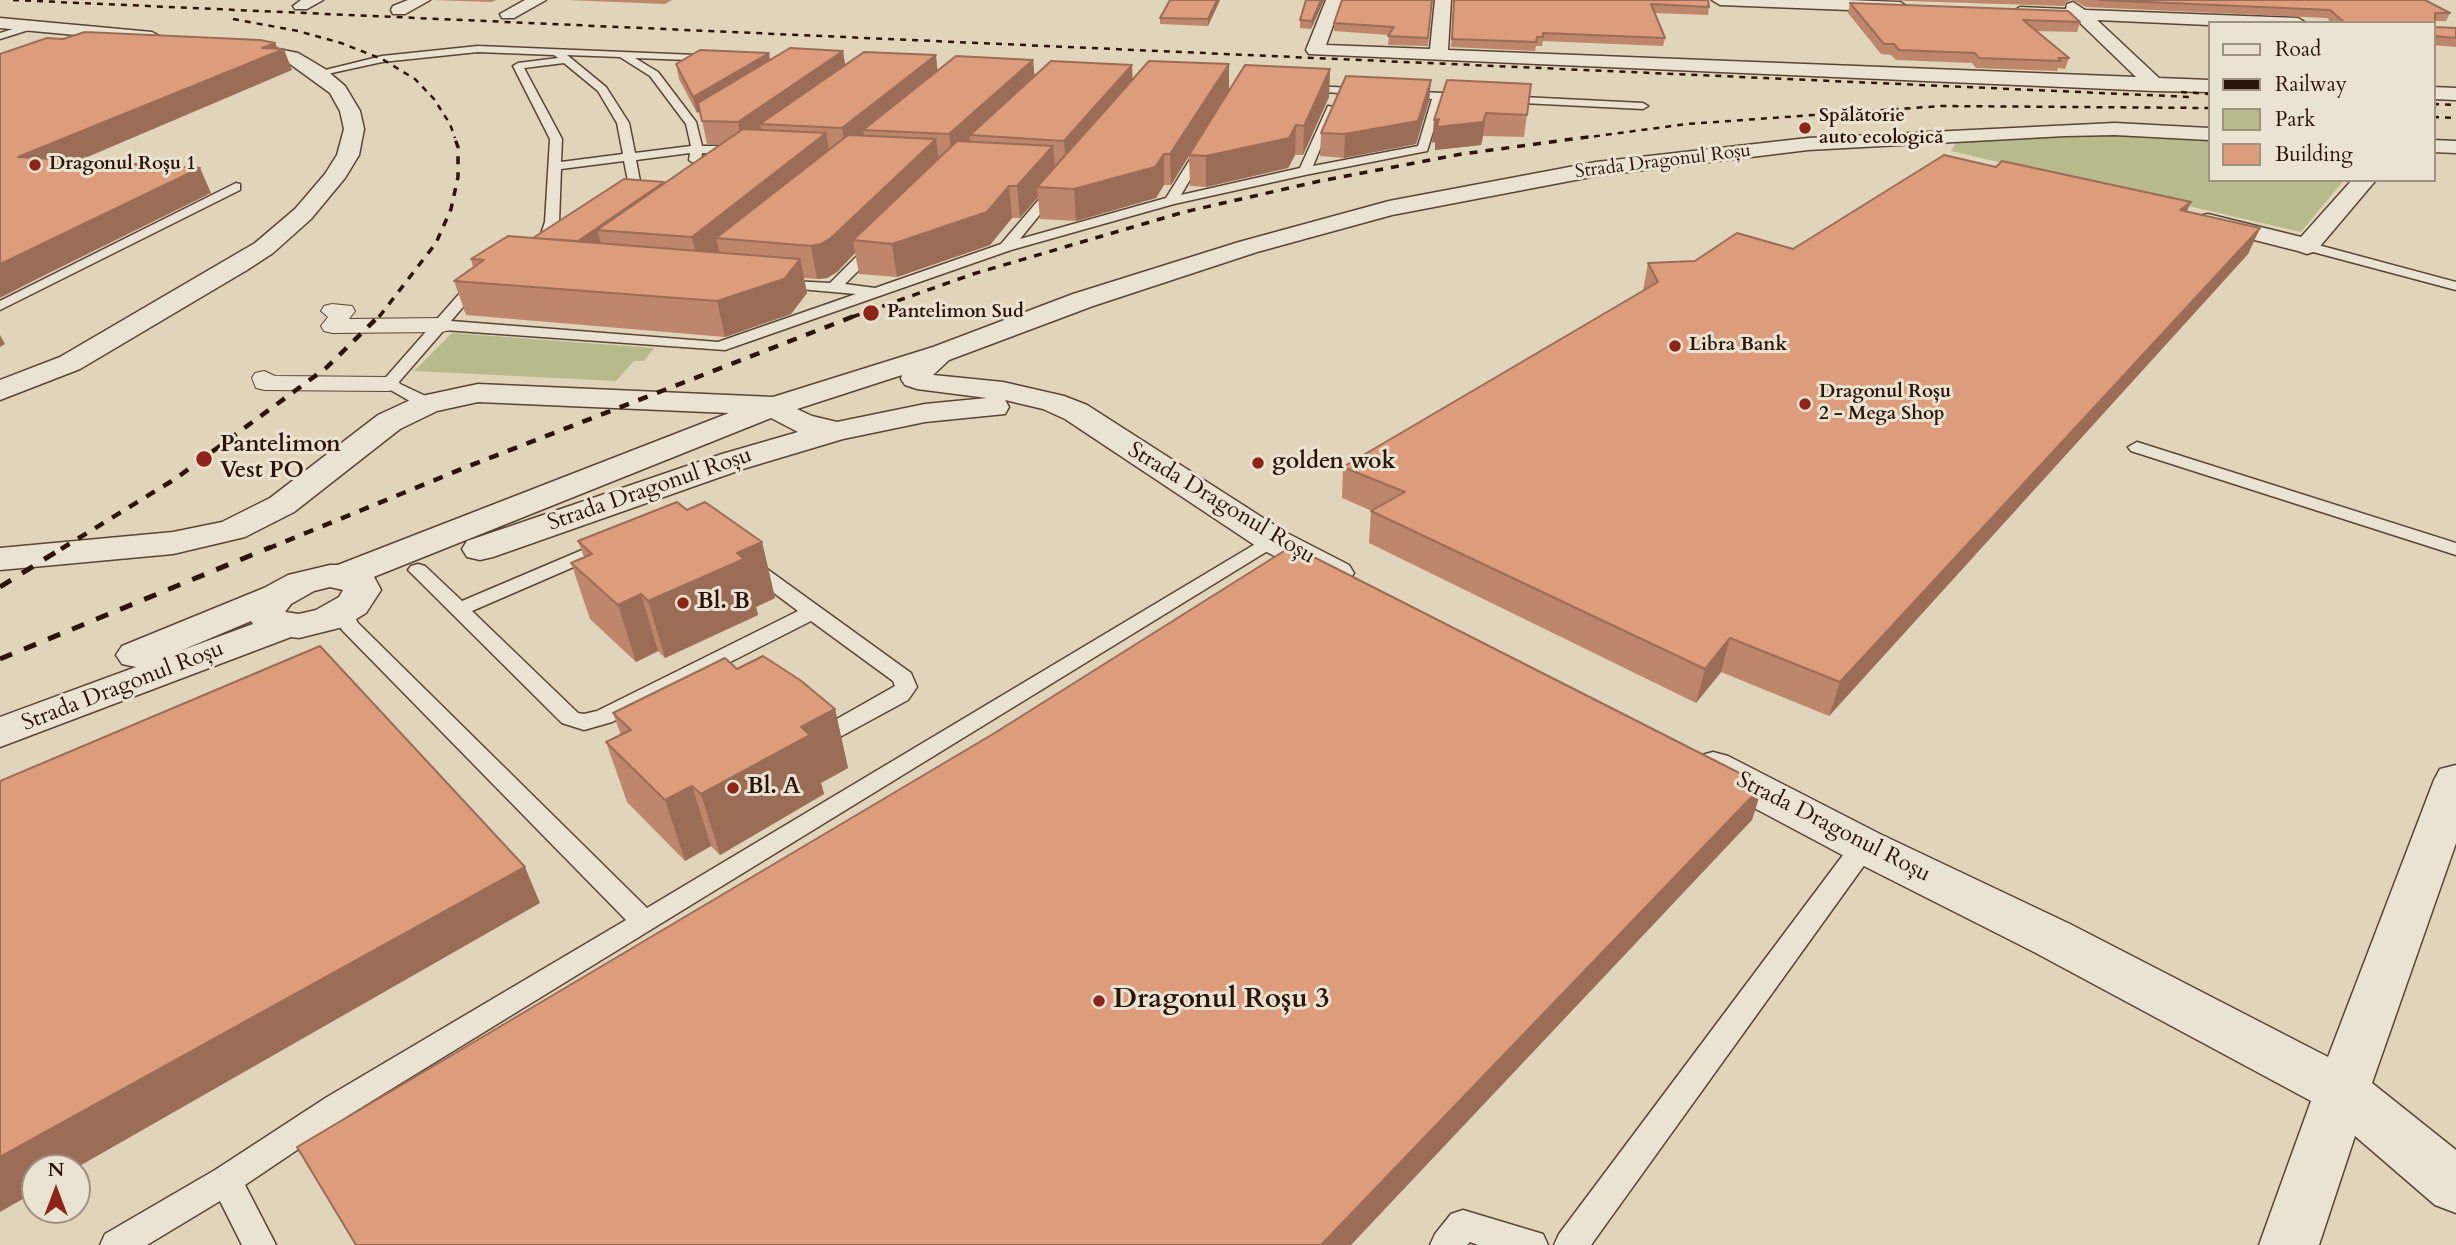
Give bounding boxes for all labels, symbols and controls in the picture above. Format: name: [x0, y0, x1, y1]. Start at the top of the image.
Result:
legend: [2208, 21, 2435, 182]
text: Road: [2275, 35, 2321, 64]
text: Railway: [2275, 70, 2347, 99]
text: Park: [2275, 105, 2315, 134]
place label: Spălătorie auto ecologică: [1819, 106, 1944, 150]
marker: Spălătorie auto ecologică: [1797, 120, 1813, 136]
street label: Strada Dragonul Roșu: [1574, 140, 1752, 184]
text: Building: [2275, 140, 2353, 169]
place label: Dragonul Roșu 1: [49, 154, 196, 176]
marker: Dragonul Roșu 1: [27, 157, 43, 173]
place label: Pantelimon Sud: [887, 302, 1024, 324]
marker: Pantelimon Sud: [861, 303, 881, 323]
place label: Libra Bank: [1689, 335, 1787, 357]
marker: Libra Bank: [1667, 338, 1683, 354]
place label: Dragonul Roșu 2 - Mega Shop: [1819, 382, 1951, 426]
marker: Dragonul Roșu 2 - Mega Shop: [1797, 396, 1813, 412]
place label: Pantelimon Vest PO: [220, 432, 341, 486]
street label: Strada Dragonul Roșu: [1122, 437, 1320, 571]
street label: Strada Dragonul Roșu: [544, 442, 756, 538]
marker: Pantelimon Vest PO: [194, 449, 214, 469]
place label: golden wok: [1272, 449, 1396, 477]
marker: golden wok: [1250, 455, 1266, 471]
place label: Bl. B: [697, 589, 750, 617]
marker: Bl. B: [675, 595, 691, 611]
street label: Strada Dragonul Roșu: [18, 636, 228, 738]
street label: Strada Dragonul Roșu: [1731, 767, 1935, 889]
place label: Bl. A: [747, 774, 801, 802]
marker: Bl. A: [725, 780, 741, 796]
place label: Dragonul Roșu 3: [1113, 984, 1330, 1018]
marker: Dragonul Roșu 3: [1091, 993, 1107, 1009]
north arrow: [21, 1154, 91, 1224]
text: N: [48, 1157, 64, 1183]

